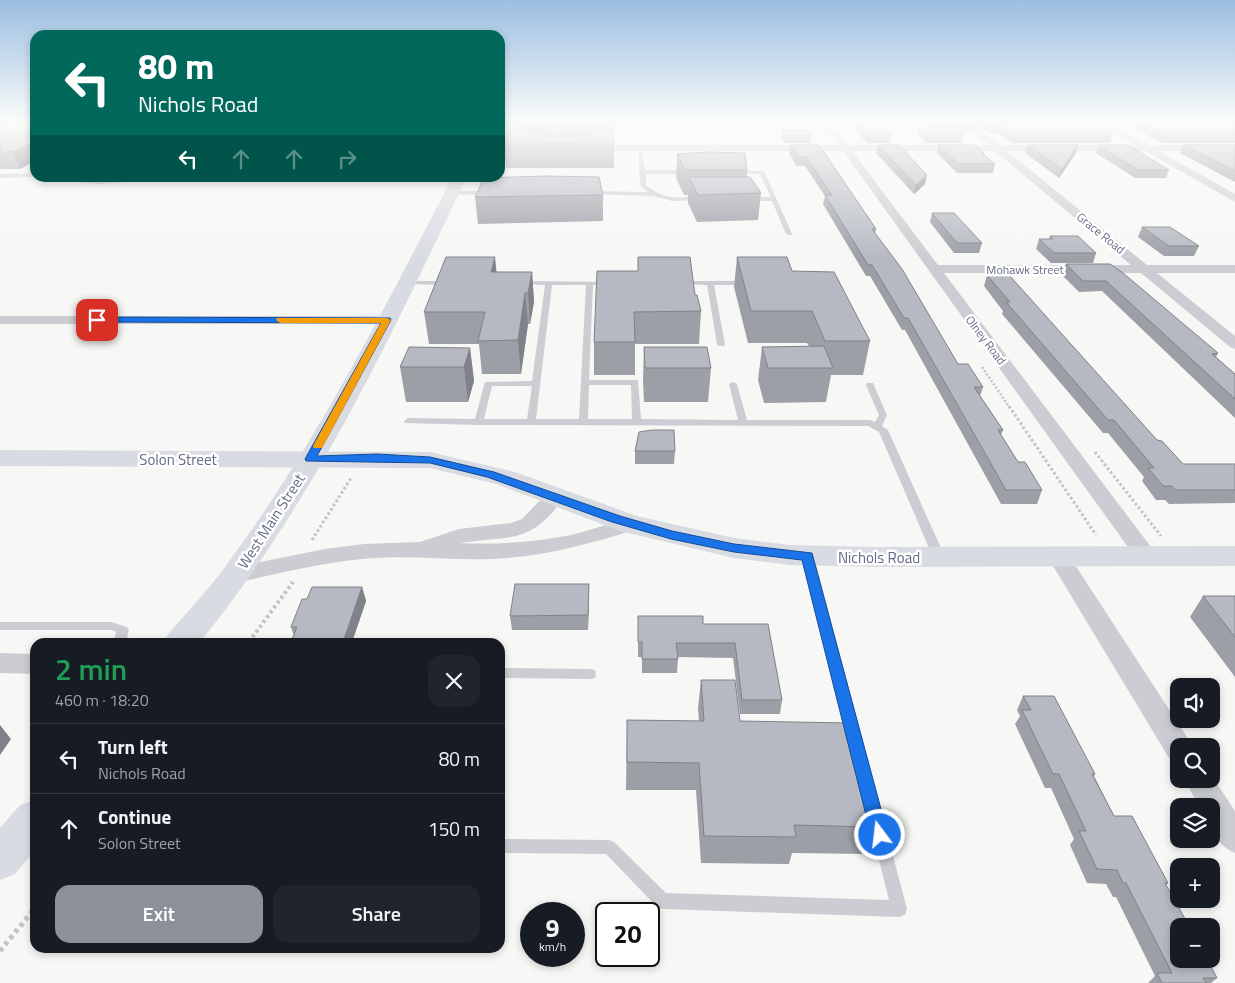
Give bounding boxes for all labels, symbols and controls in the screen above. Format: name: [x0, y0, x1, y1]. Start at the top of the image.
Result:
text: 80 m: [138, 39, 214, 93]
icon: left: [55, 50, 120, 115]
text: Nichols Road: [138, 87, 259, 121]
icon: left: [174, 145, 202, 173]
icon: ahead: [227, 145, 255, 173]
icon: ahead: [280, 145, 308, 173]
icon: right: [333, 145, 361, 173]
street label: Grace Road: [1073, 208, 1129, 258]
street label: Mohawk Street: [986, 260, 1064, 279]
pin: [76, 299, 118, 341]
icon: arrive: [83, 306, 111, 334]
street label: Olney Road: [961, 311, 1011, 369]
street label: Solon Street: [139, 448, 217, 471]
street label: West Main Street: [232, 468, 311, 573]
street label: Nichols Road: [838, 546, 920, 569]
text: 2 min: [55, 646, 127, 692]
button: close: [428, 655, 480, 707]
map controls: [1170, 678, 1220, 968]
button: sound: [1170, 678, 1220, 728]
text: 460 m · 18:20: [55, 688, 149, 712]
text: Turn left: [98, 732, 168, 761]
button: search: [1170, 738, 1220, 788]
text: 80 m: [439, 744, 480, 773]
icon: left: [55, 745, 83, 773]
text: Nichols Road: [98, 761, 186, 785]
button: layers: [1170, 798, 1220, 848]
text: Continue: [98, 802, 171, 831]
position arrow: [853, 808, 905, 860]
text: 150 m: [428, 814, 480, 843]
icon: ahead: [55, 815, 83, 843]
text: Solon Street: [98, 831, 181, 855]
button: +: [1170, 858, 1220, 908]
button: Exit: [55, 885, 263, 943]
button: Share: [273, 885, 480, 943]
speed limit sign: 20: [595, 902, 660, 967]
text: 9: [545, 909, 560, 947]
button: −: [1170, 918, 1220, 968]
text: km/h: [539, 937, 566, 956]

